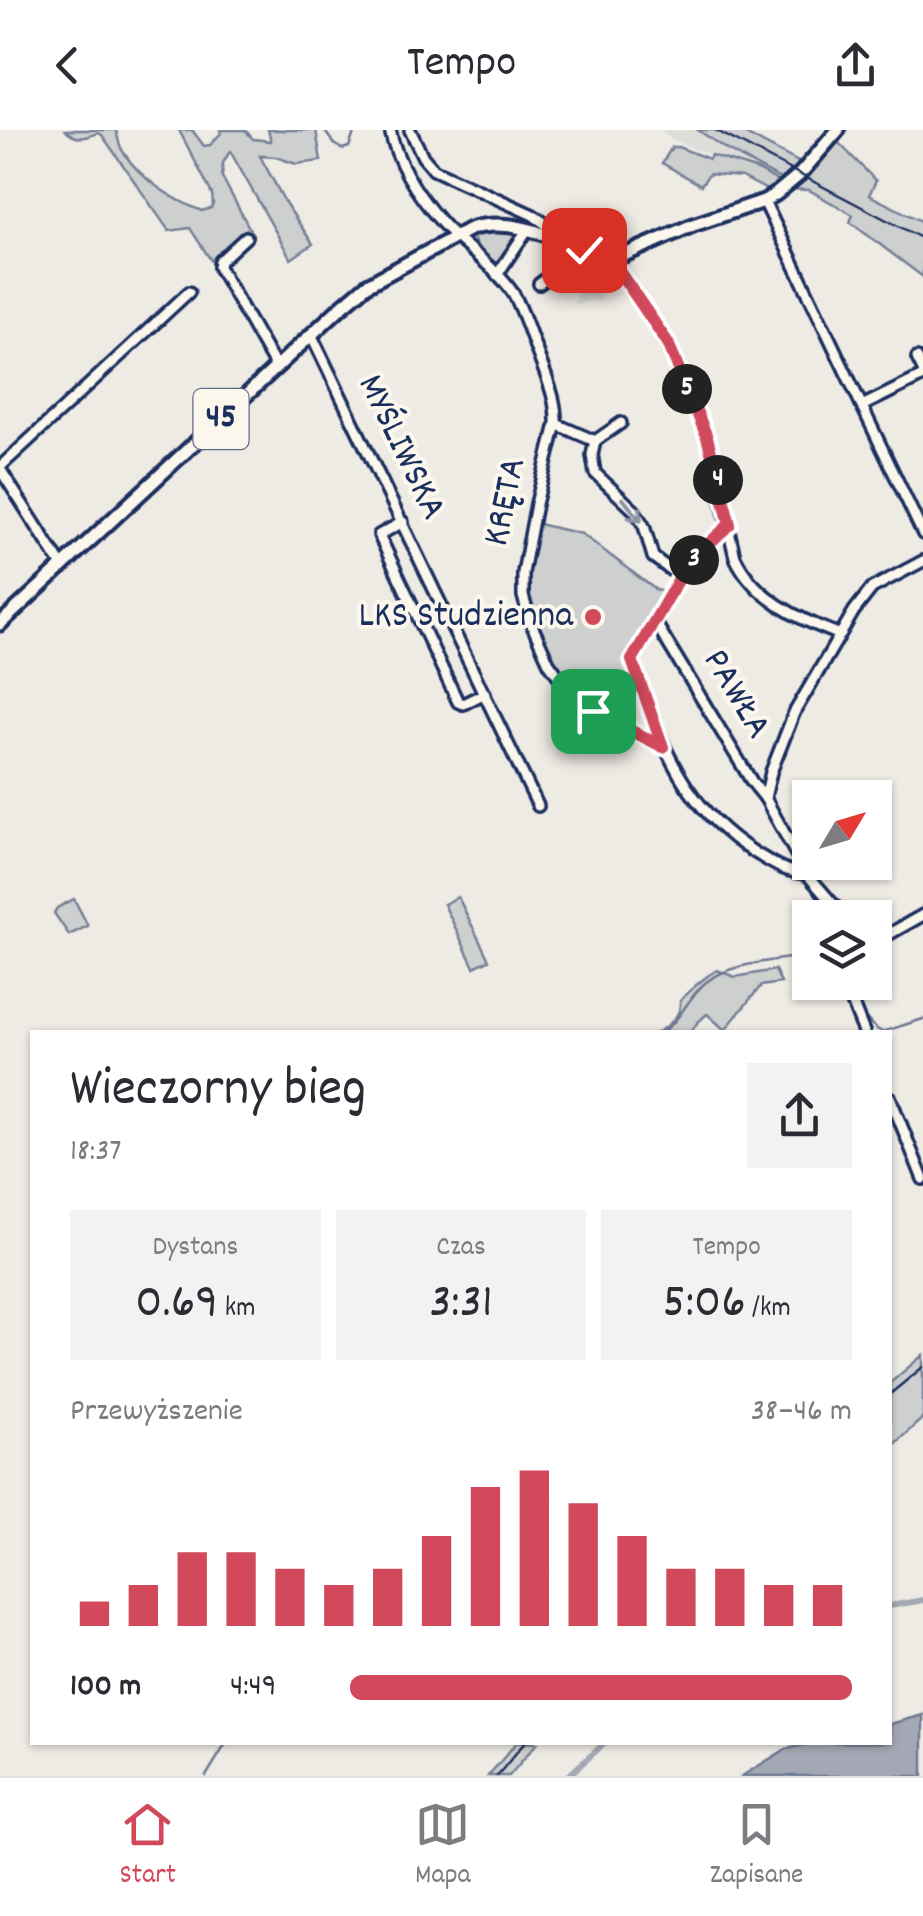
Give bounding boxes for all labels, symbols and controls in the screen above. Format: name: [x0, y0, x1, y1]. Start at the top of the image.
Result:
text: Tempo: [407, 33, 516, 97]
icon: back: [40, 38, 95, 93]
icon: share: [828, 38, 883, 93]
pin: [542, 208, 627, 293]
icon: check: [557, 223, 612, 278]
pin: 5: [662, 364, 712, 414]
street label: MYŚLIWSKA: [341, 366, 459, 530]
text: 5: [681, 369, 693, 409]
road number: 45: [194, 389, 248, 449]
street label: KRĘTA: [471, 453, 543, 551]
pin: 4: [693, 455, 743, 505]
text: 4: [712, 460, 724, 500]
one-way arrow: [621, 497, 643, 523]
pin: 3: [669, 535, 719, 585]
text: 3: [688, 540, 700, 580]
place label: LKS Studzienna: [358, 590, 574, 645]
marker: LKS Studzienna: [582, 606, 604, 628]
street label: PAWŁA: [687, 639, 783, 751]
pin: [551, 669, 636, 754]
icon: arrive: [566, 684, 621, 739]
north arrow: [792, 780, 892, 880]
map controls: [792, 780, 892, 1000]
button: layers: [792, 900, 892, 1000]
text: Wieczorny bieg: [70, 1053, 366, 1132]
button: share: [747, 1063, 852, 1168]
text: 18:37: [70, 1130, 122, 1176]
text: Dystans: [152, 1229, 238, 1269]
text: Czas: [436, 1229, 486, 1269]
text: Tempo: [693, 1229, 761, 1269]
text: 0.69: [135, 1269, 218, 1341]
text: 3:31: [429, 1269, 493, 1341]
text: 5:06: [663, 1269, 746, 1341]
text: km: [218, 1290, 255, 1330]
text: /km: [746, 1290, 791, 1330]
text: Przewyższenie: [70, 1390, 243, 1436]
text: 38–46 m: [751, 1390, 852, 1436]
text: 100 m: [70, 1665, 141, 1711]
text: 4:49: [230, 1665, 277, 1711]
tab: Start: [120, 1797, 176, 1897]
tab: Mapa: [415, 1797, 471, 1897]
tab: Zapisane: [710, 1797, 803, 1897]

